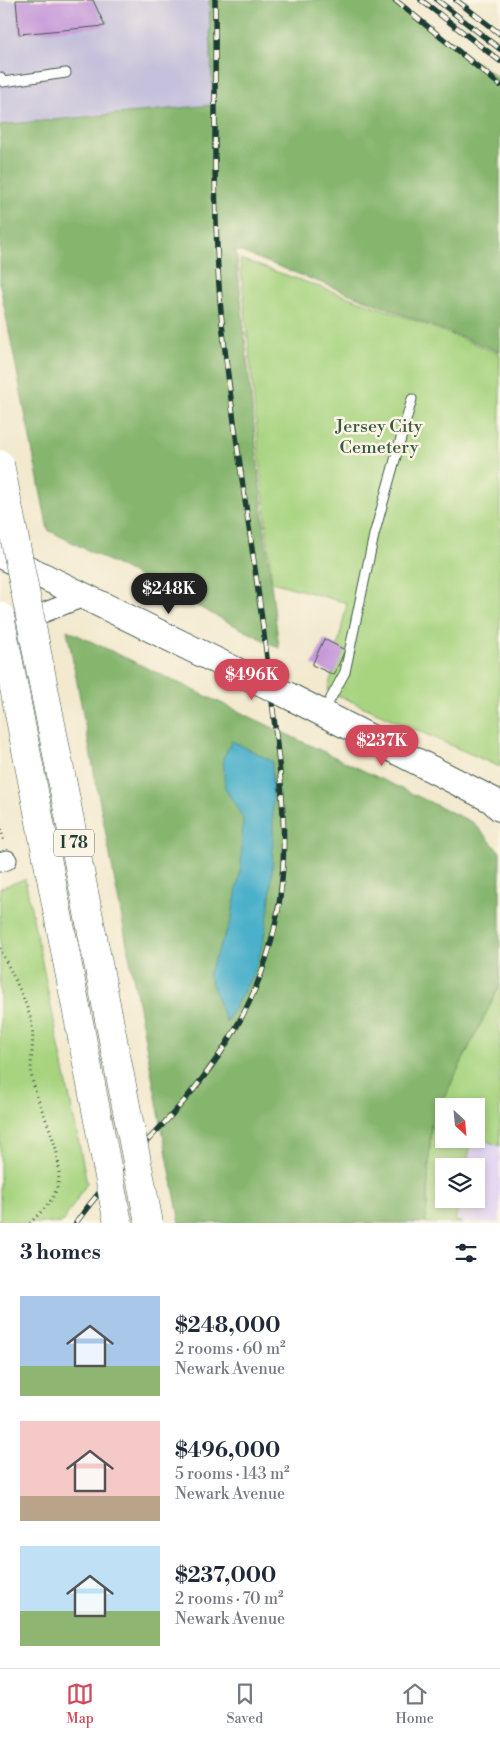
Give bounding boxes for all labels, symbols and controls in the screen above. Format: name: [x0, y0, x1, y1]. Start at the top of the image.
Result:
park label: Jersey City Cemetery: [334, 415, 423, 459]
pin: $248K: [134, 572, 204, 615]
text: $248K: [142, 579, 196, 599]
pin: $496K: [217, 658, 287, 701]
text: $496K: [225, 665, 279, 685]
pin: $237K: [347, 724, 417, 767]
text: $237K: [356, 731, 408, 751]
road number: I 78: [54, 830, 94, 856]
north arrow: [435, 1098, 485, 1148]
map controls: [435, 1098, 485, 1208]
button: layers: [435, 1158, 485, 1208]
icon: filters: [452, 1239, 480, 1267]
text: 3 homes: [20, 1240, 101, 1266]
text: $248,000: [175, 1313, 280, 1339]
icon: home: [60, 1316, 120, 1376]
text: 2 rooms · 60 m²: [175, 1339, 286, 1359]
text: Newark Avenue: [175, 1359, 285, 1379]
text: $496,000: [175, 1438, 280, 1464]
icon: home: [60, 1441, 120, 1501]
text: 5 rooms · 143 m²: [175, 1464, 290, 1484]
text: Newark Avenue: [175, 1484, 285, 1504]
text: $237,000: [175, 1563, 276, 1589]
icon: home: [60, 1566, 120, 1626]
text: 2 rooms · 70 m²: [175, 1589, 284, 1609]
text: Newark Avenue: [175, 1609, 285, 1629]
tab: Map: [66, 1680, 94, 1728]
tab: Saved: [226, 1680, 263, 1728]
tab: Home: [395, 1680, 434, 1728]

